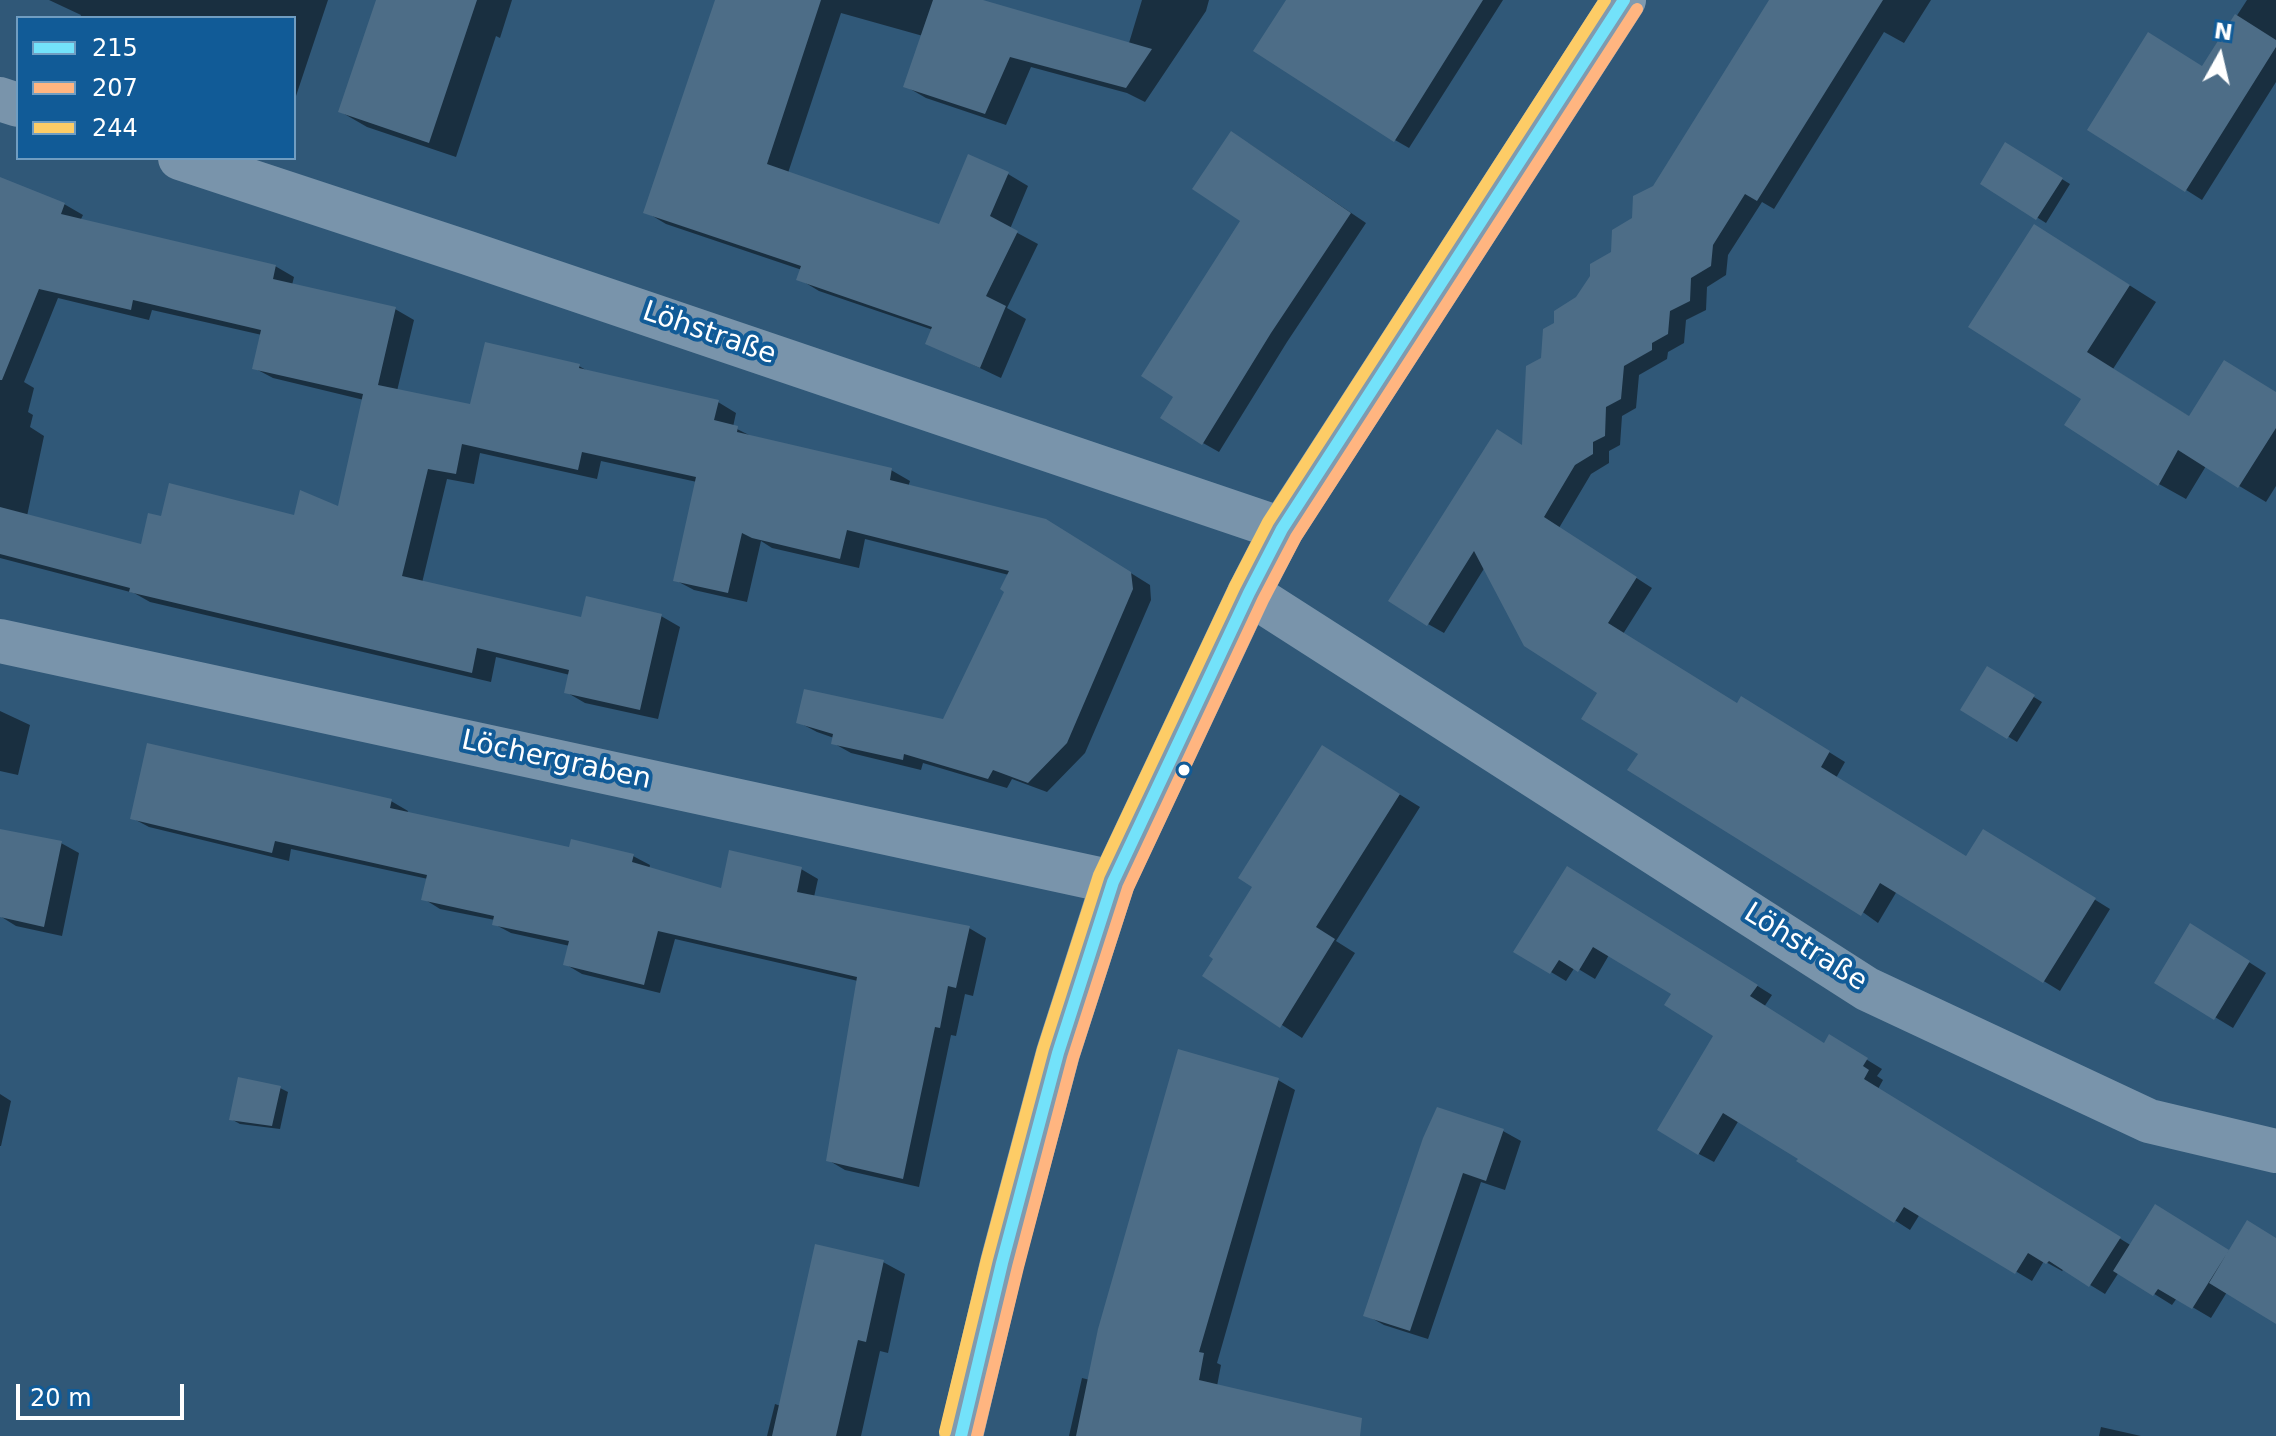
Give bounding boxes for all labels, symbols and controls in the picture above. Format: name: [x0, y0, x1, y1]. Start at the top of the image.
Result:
legend: [16, 16, 296, 160]
north arrow: [2180, 16, 2260, 96]
text: N: [2213, 18, 2234, 45]
text: 215: [92, 34, 138, 62]
text: 207: [92, 74, 138, 102]
text: 244: [92, 114, 138, 142]
street label: Löhstraße: [638, 295, 780, 373]
street label: Löchergraben: [458, 725, 654, 797]
unlabelled marker: [1176, 762, 1192, 778]
street label: Löhstraße: [1737, 897, 1873, 999]
scale bar: [20, 1368, 188, 1418]
text: 20 m: [30, 1384, 92, 1412]

